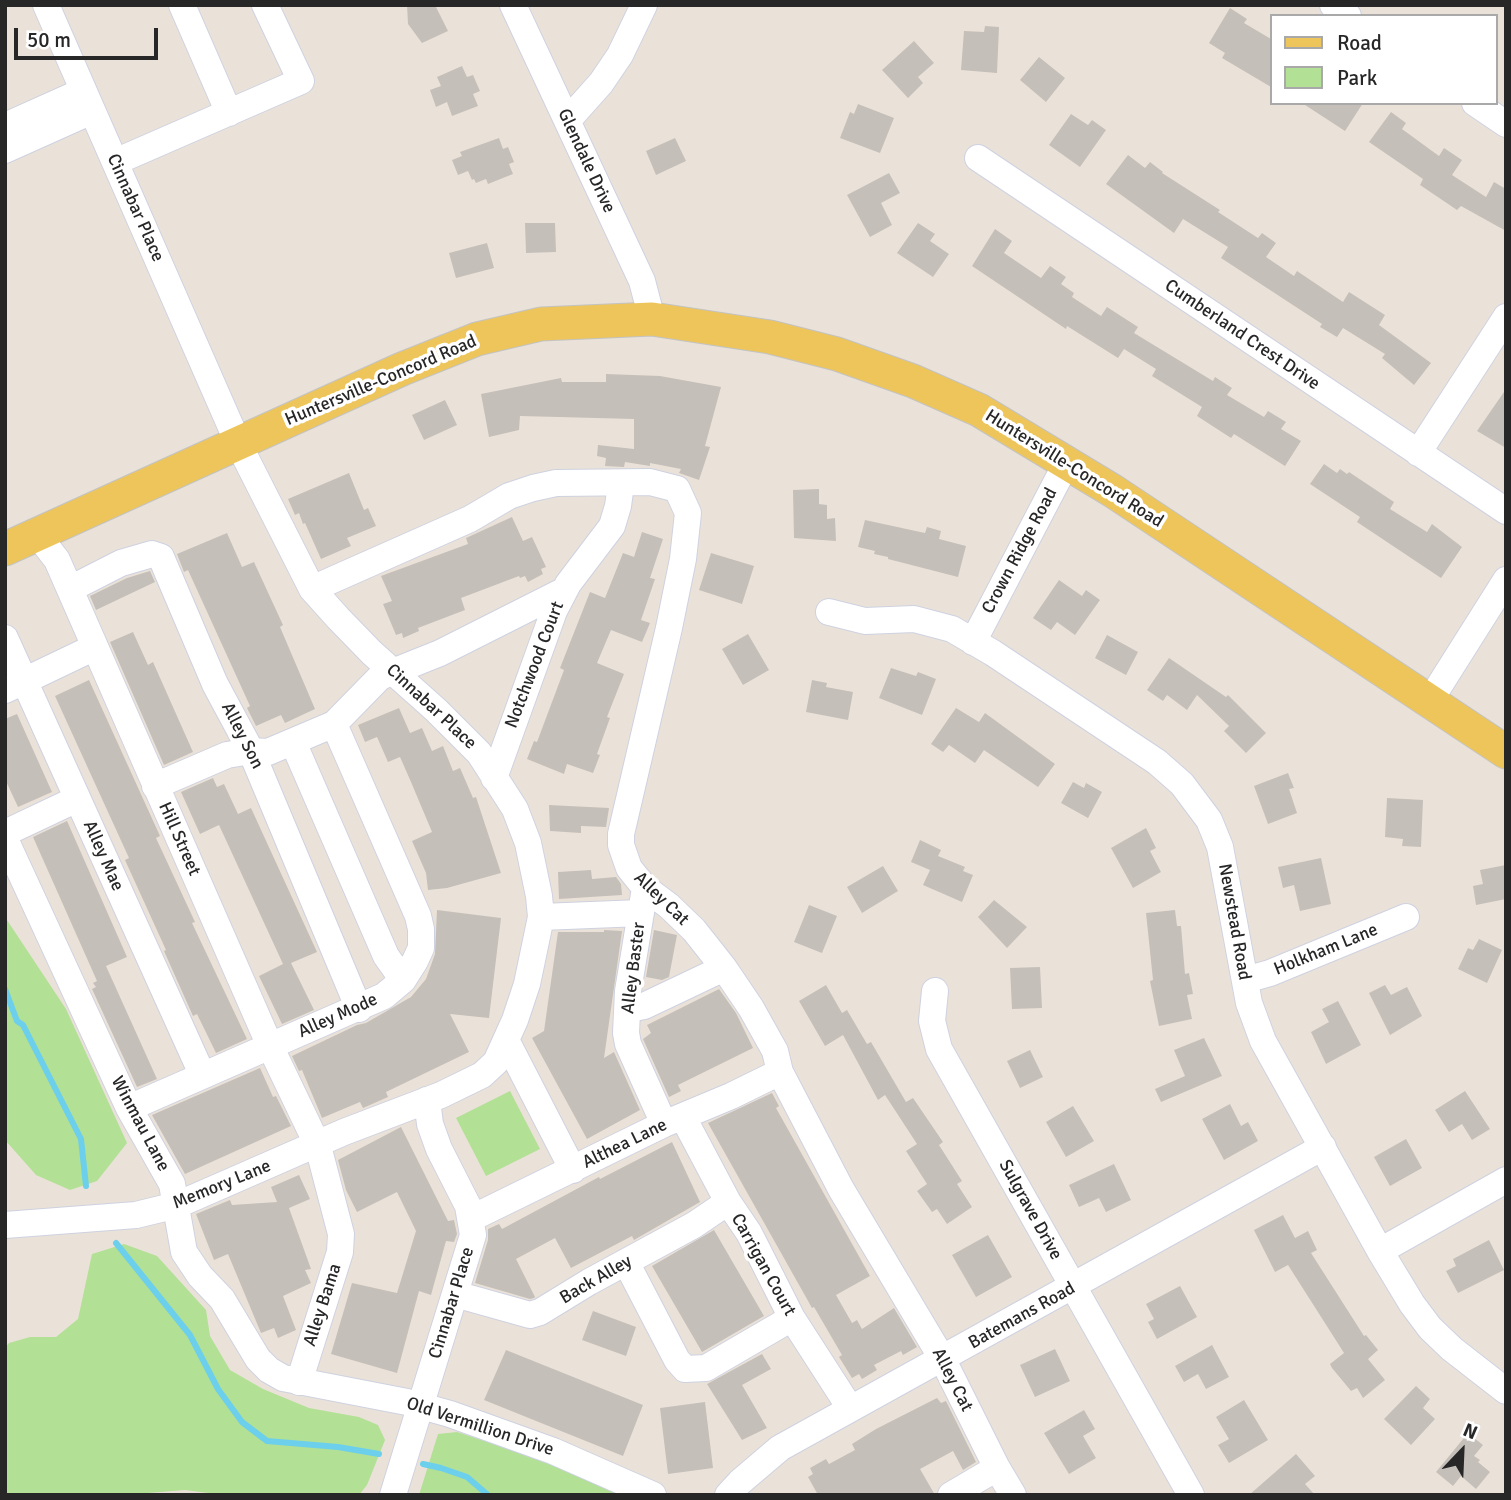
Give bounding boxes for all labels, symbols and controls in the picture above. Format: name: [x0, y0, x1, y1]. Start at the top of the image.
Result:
scale bar: [18, 14, 161, 58]
legend: [1270, 14, 1497, 105]
text: 50 m: [27, 27, 71, 53]
text: Road: [1337, 30, 1382, 56]
text: Park: [1337, 65, 1377, 91]
street label: Glendale Drive: [552, 105, 620, 217]
street label: Cinnabar Place: [102, 151, 168, 265]
street label: Cumberland Crest Drive: [1160, 275, 1324, 395]
street label: Huntersville-Concord Road: [282, 331, 480, 431]
street label: Huntersville-Concord Road: [981, 405, 1167, 533]
street label: Crown Ridge Road: [978, 484, 1062, 618]
street label: Notchwood Court: [501, 599, 569, 731]
street label: Cinnabar Place: [381, 660, 481, 754]
street label: Alley Son: [216, 699, 268, 773]
street label: Hill Street: [153, 799, 205, 879]
street label: Alley Mae: [78, 817, 128, 895]
street label: Newstead Road: [1213, 862, 1255, 982]
street label: Alley Cat: [629, 868, 693, 930]
street label: Holkham Lane: [1271, 919, 1381, 981]
street label: Alley Baster: [618, 921, 650, 1015]
street label: Alley Mode: [295, 989, 381, 1043]
street label: Winmau Lane: [106, 1073, 174, 1175]
street label: Althea Lane: [579, 1114, 671, 1174]
street label: Memory Lane: [170, 1156, 274, 1214]
street label: Sulgrave Drive: [994, 1156, 1066, 1264]
street label: Carrigan Court: [726, 1210, 800, 1320]
street label: Cinnabar Place: [425, 1245, 479, 1361]
street label: Back Alley: [556, 1251, 636, 1309]
street label: Alley Bama: [299, 1261, 347, 1349]
street label: Batemans Road: [965, 1278, 1079, 1354]
street label: Alley Cat: [927, 1345, 977, 1415]
street label: Old Vermillion Drive: [404, 1393, 556, 1461]
north arrow: [1427, 1416, 1497, 1486]
text: N: [1459, 1418, 1481, 1445]

